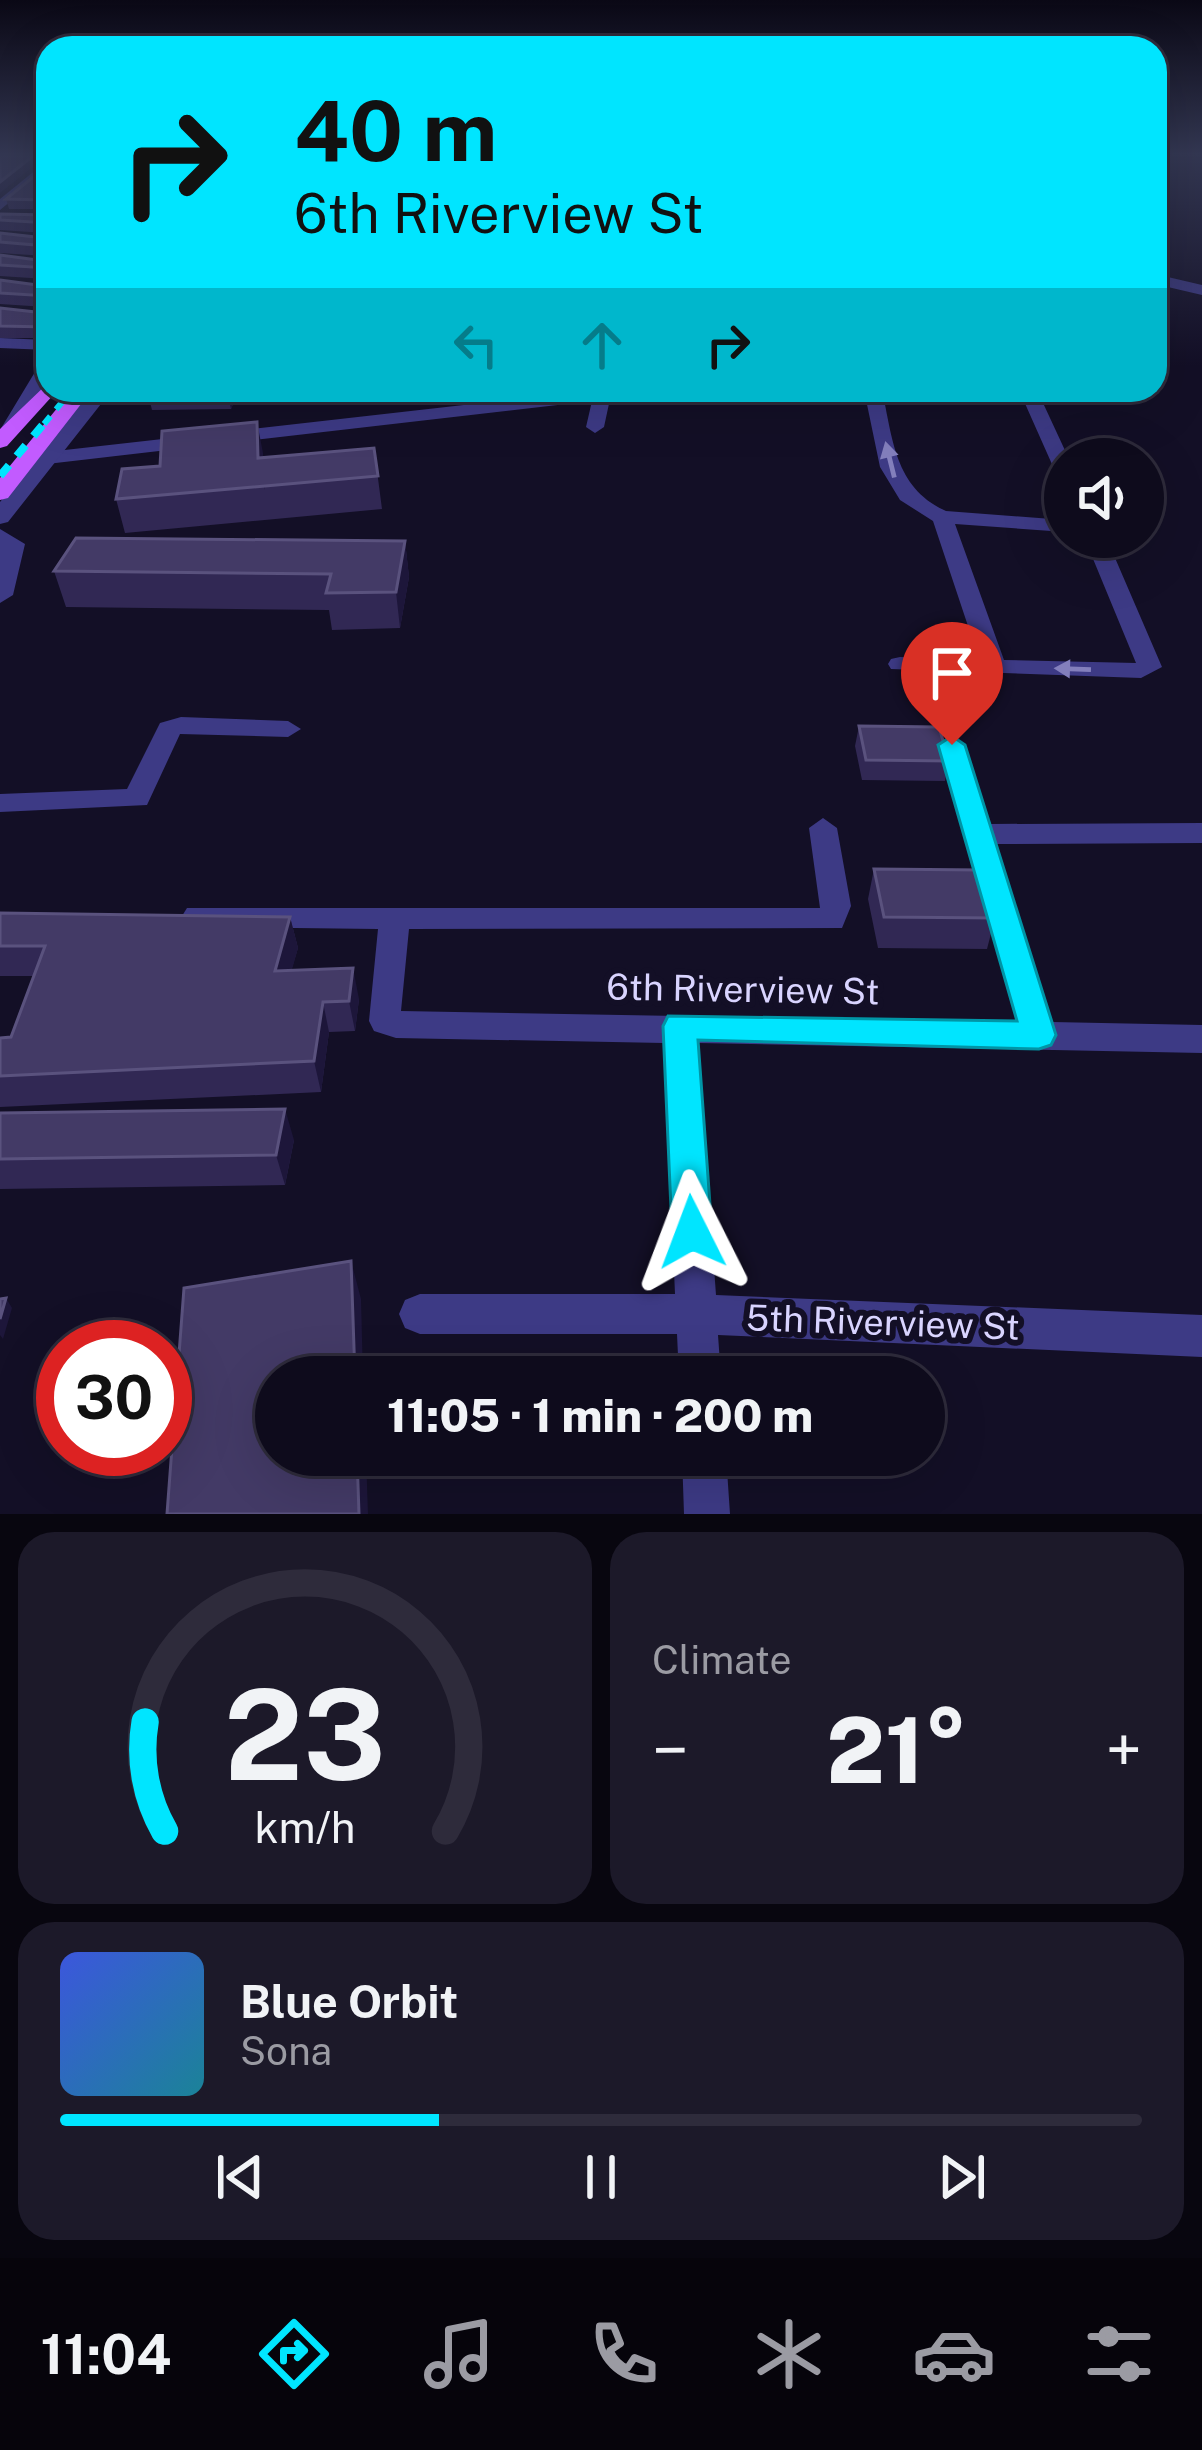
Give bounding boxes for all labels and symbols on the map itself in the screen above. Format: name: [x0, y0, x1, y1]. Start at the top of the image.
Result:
one-way arrow: [880, 441, 899, 478]
pin: [901, 622, 1003, 745]
one-way arrow: [1053, 660, 1091, 679]
street label: 6th Riverview St: [606, 966, 880, 1012]
position arrow: [629, 1169, 755, 1295]
street label: 5th Riverview St: [746, 1296, 1020, 1348]
speed limit sign: 30: [36, 1320, 192, 1476]

